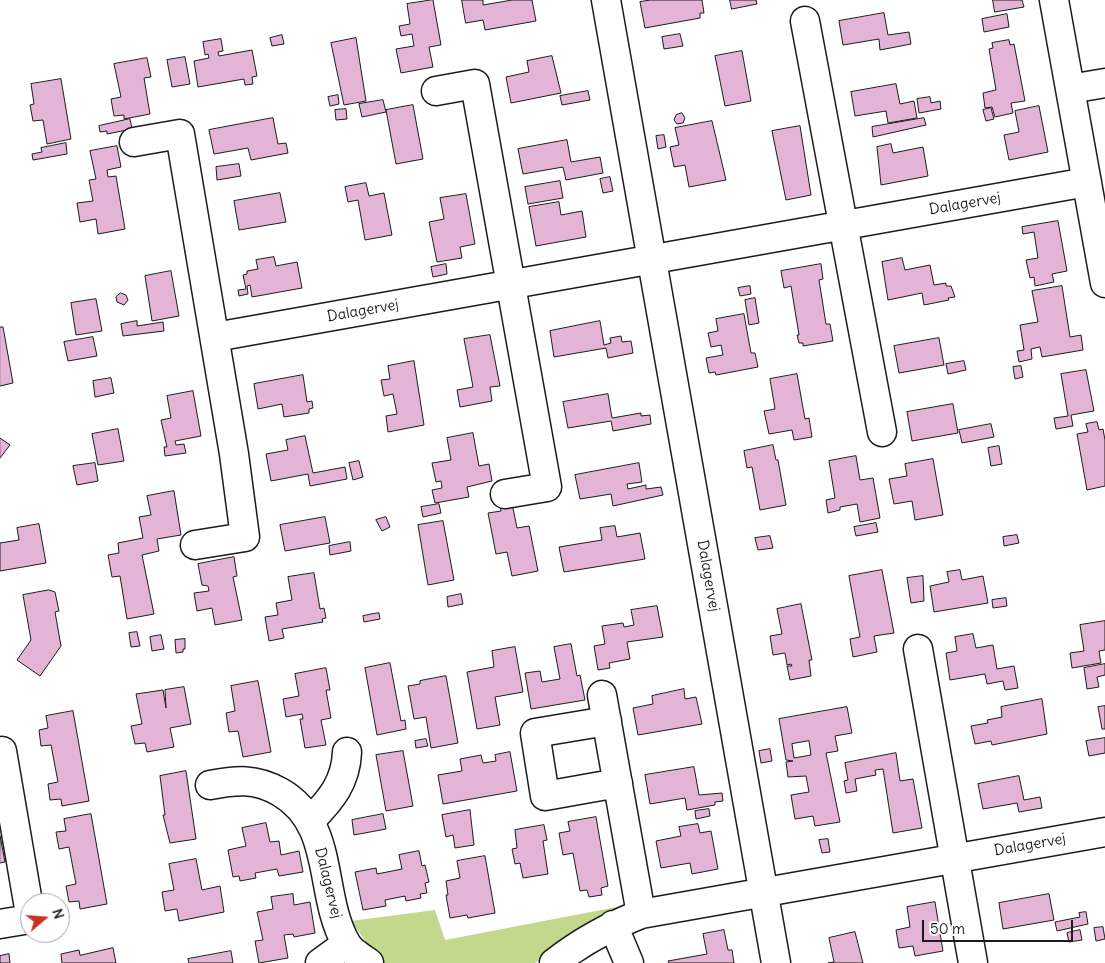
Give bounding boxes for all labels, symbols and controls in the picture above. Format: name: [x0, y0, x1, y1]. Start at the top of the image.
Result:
street label: Dalagervej: [928, 189, 1002, 219]
street label: Dalagervej: [326, 296, 400, 326]
street label: Dalagervej: [693, 539, 723, 613]
street label: Dalagervej: [993, 830, 1067, 860]
street label: Dalagervej: [311, 846, 345, 920]
north arrow: [20, 893, 70, 943]
text: N: [48, 906, 68, 921]
scale bar: [925, 910, 1076, 942]
text: 50 m: [930, 919, 965, 938]

